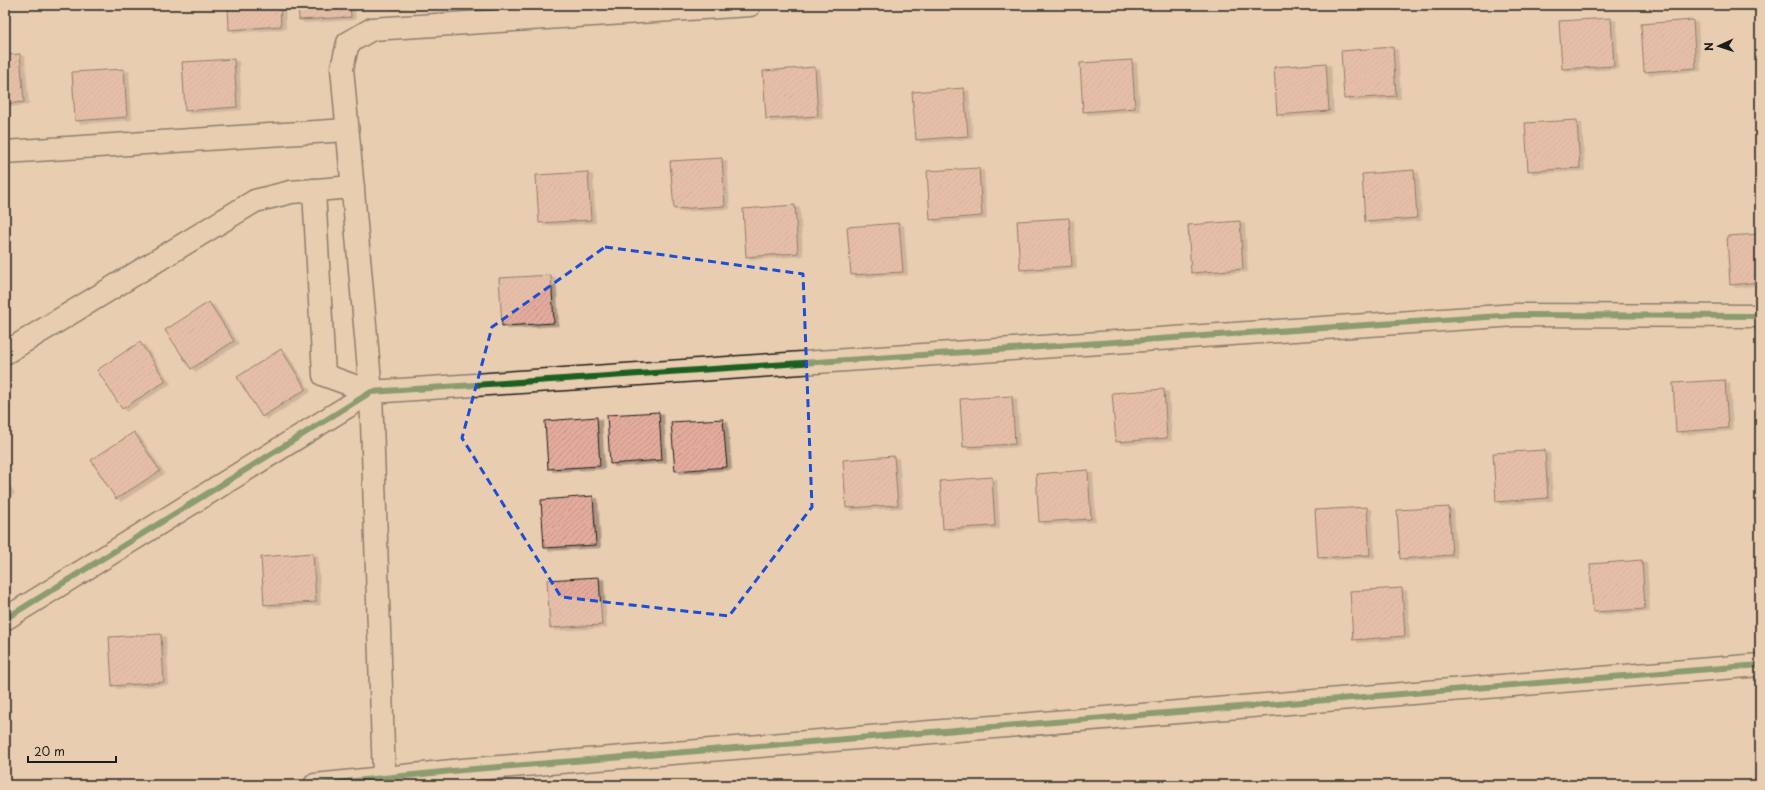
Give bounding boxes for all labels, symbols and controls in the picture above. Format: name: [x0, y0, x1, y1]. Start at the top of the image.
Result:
north arrow: [1699, 26, 1739, 66]
text: N: [1700, 41, 1717, 51]
scale bar: [28, 738, 116, 764]
text: 20 m: [34, 742, 65, 760]

